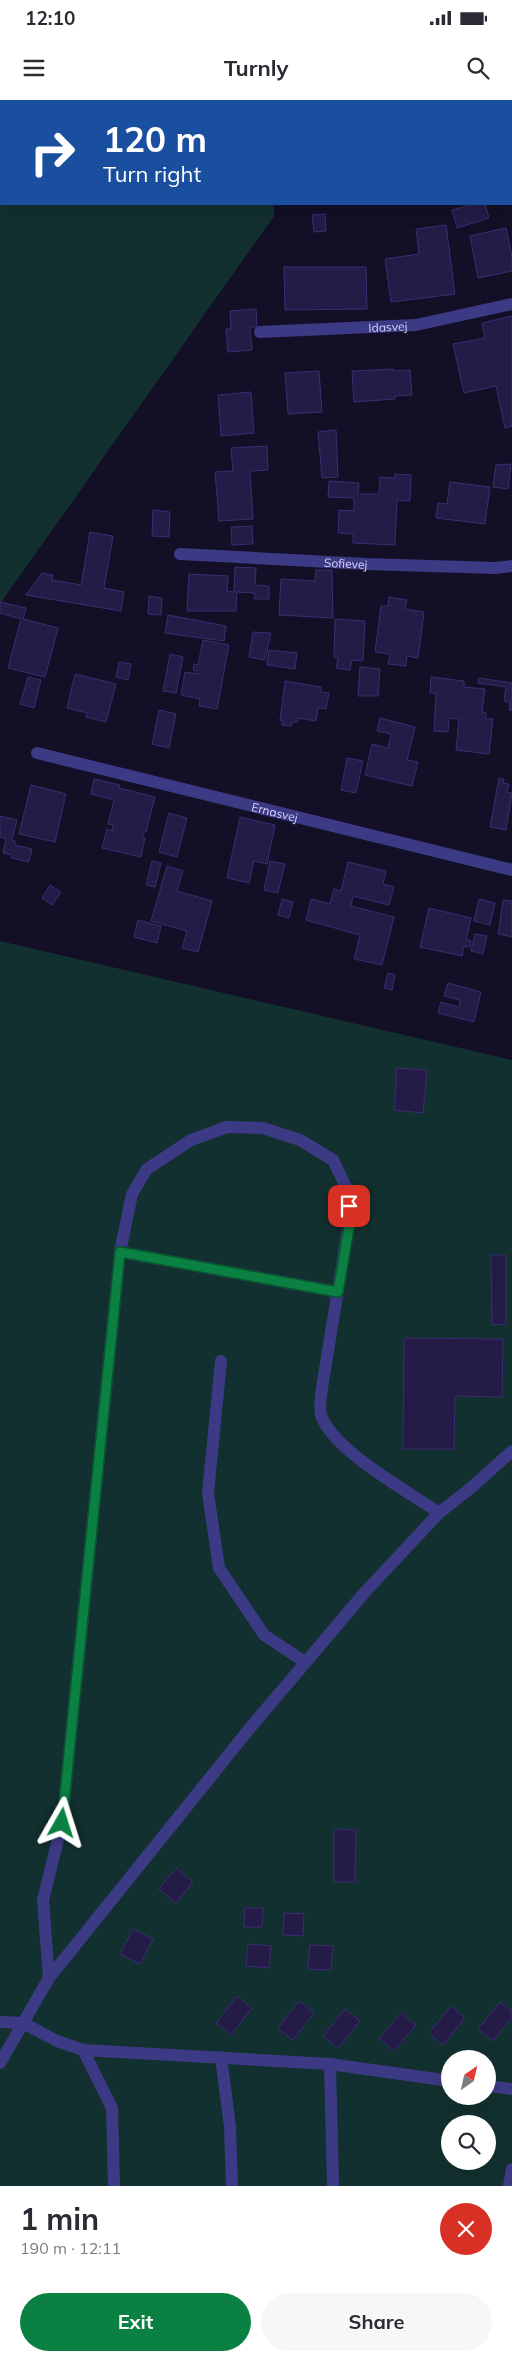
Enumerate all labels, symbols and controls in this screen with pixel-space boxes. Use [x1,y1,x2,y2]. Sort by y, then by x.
text: 12:10 [25,6,75,30]
icon: menu [20,54,48,82]
text: Turnly [224,54,288,82]
icon: search [464,54,492,82]
text: 120 m [103,117,207,161]
icon: right [20,120,85,185]
text: Turn right [103,160,201,188]
street label: Idasvej [368,318,408,335]
street label: Sofievej [324,554,368,572]
street label: Ernasvej [250,799,300,825]
pin [328,1185,370,1227]
icon: arrive [335,1192,363,1220]
position arrow [35,1796,87,1848]
north arrow [441,2050,496,2105]
map controls [441,2050,496,2170]
button: search [441,2115,496,2170]
text: 1 min [20,2200,99,2238]
button: close [440,2203,492,2255]
text: 190 m · 12:11 [20,2238,121,2258]
button: Exit [20,2293,251,2351]
button: Share [261,2293,492,2351]

